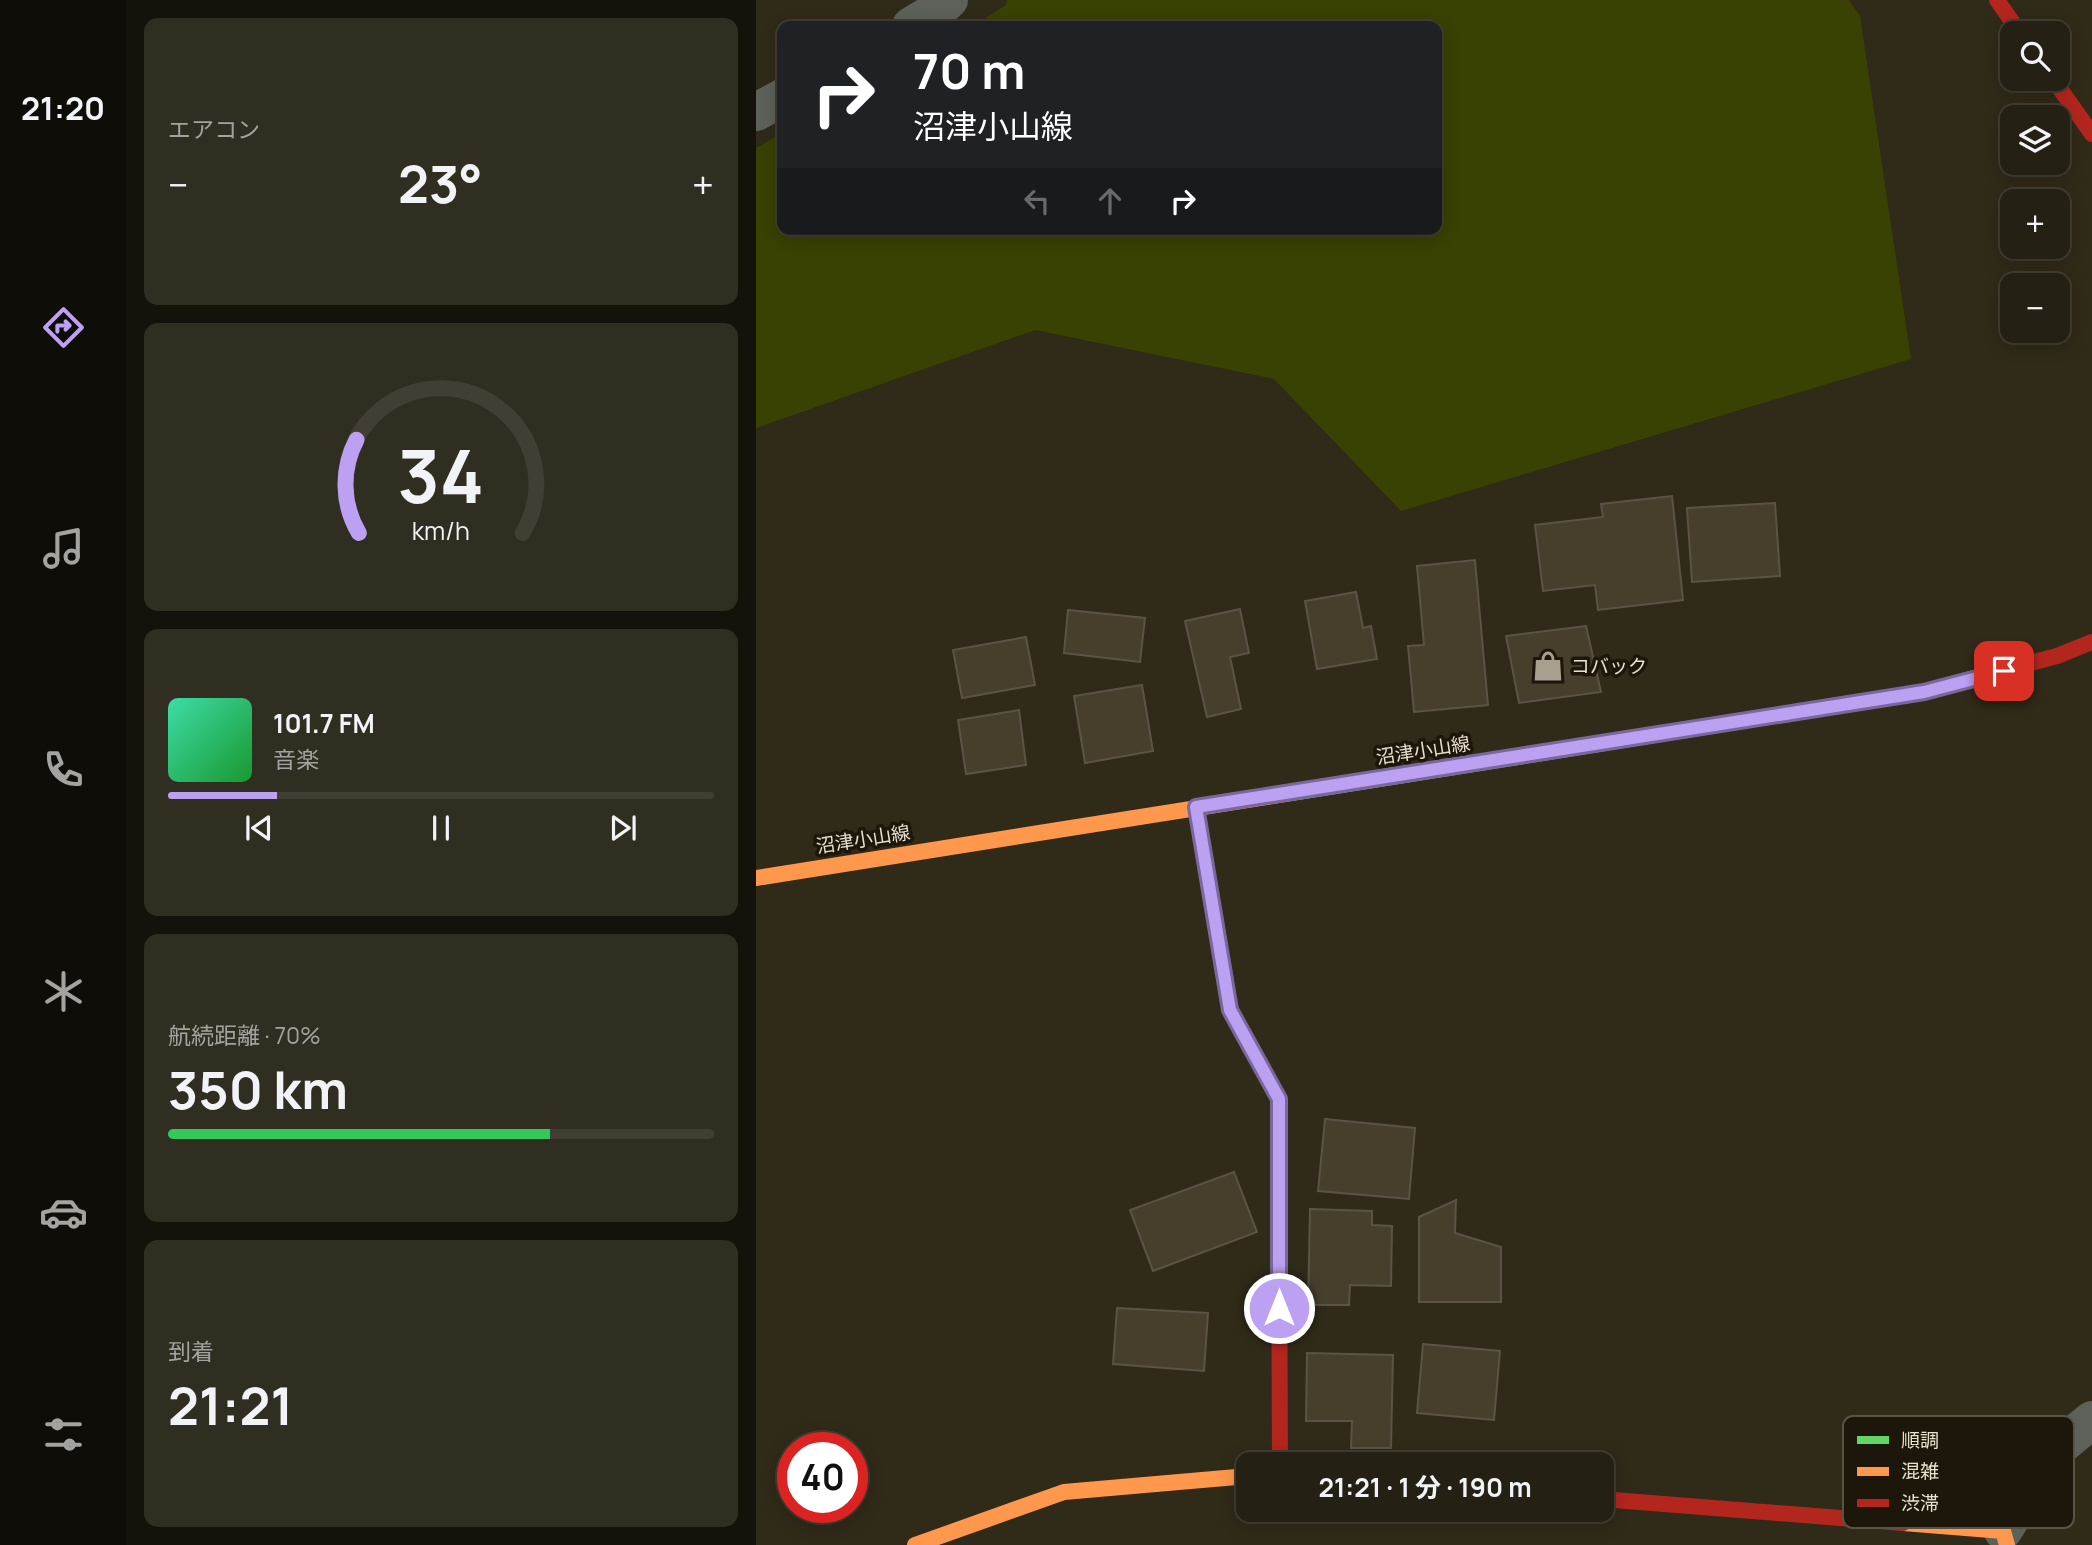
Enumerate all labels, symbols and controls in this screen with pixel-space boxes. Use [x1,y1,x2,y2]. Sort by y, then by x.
map controls [2000,21,2070,343]
button: search [2000,21,2070,91]
text: 70 m [913,37,1025,104]
icon: right [798,49,889,140]
text: 21:20 [21,86,105,130]
text: 沼津小山線 [913,104,1073,148]
button: layers [2000,105,2070,175]
text: エアコン [168,113,260,145]
text: 23° [398,148,483,219]
text: − [168,158,189,210]
text: + [692,158,714,210]
icon: left [1018,182,1056,220]
icon: ahead [1091,182,1129,220]
icon: right [1164,182,1202,220]
button: + [2000,189,2070,259]
button: − [2000,273,2070,343]
icon: directions [39,303,88,352]
text: 34 [398,426,484,526]
text: km/h [412,513,470,548]
icon: music [39,524,88,573]
pin [1974,641,2034,701]
shop icon: コバック [1531,649,1565,683]
icon: arrive [1985,652,2023,690]
place label: コバック [1571,653,1647,679]
text: 101.7 FM [273,705,375,741]
street label: 沼津小山線 [1374,730,1472,770]
text: 音楽 [273,743,319,775]
icon: phone [39,745,88,794]
icon: previous [240,809,278,847]
icon: pause [422,809,460,847]
icon: next [604,809,642,847]
street label: 沼津小山線 [814,819,912,859]
icon: climate [39,967,88,1016]
text: 航続距離 · 70% [168,1019,321,1051]
text: 350 km [168,1054,348,1125]
icon: car [39,1188,88,1237]
position arrow [1242,1271,1316,1345]
text: 到着 [168,1335,214,1367]
text: 21:21 [168,1370,293,1441]
icon: filters [39,1410,88,1459]
legend [1843,1416,2074,1528]
text: 順調 [1901,1427,1939,1453]
speed limit sign: 40 [777,1432,868,1523]
text: 混雑 [1901,1458,1939,1484]
text: 21:21 · 1 分 · 190 m [1318,1469,1532,1505]
text: 渋滞 [1901,1490,1939,1516]

